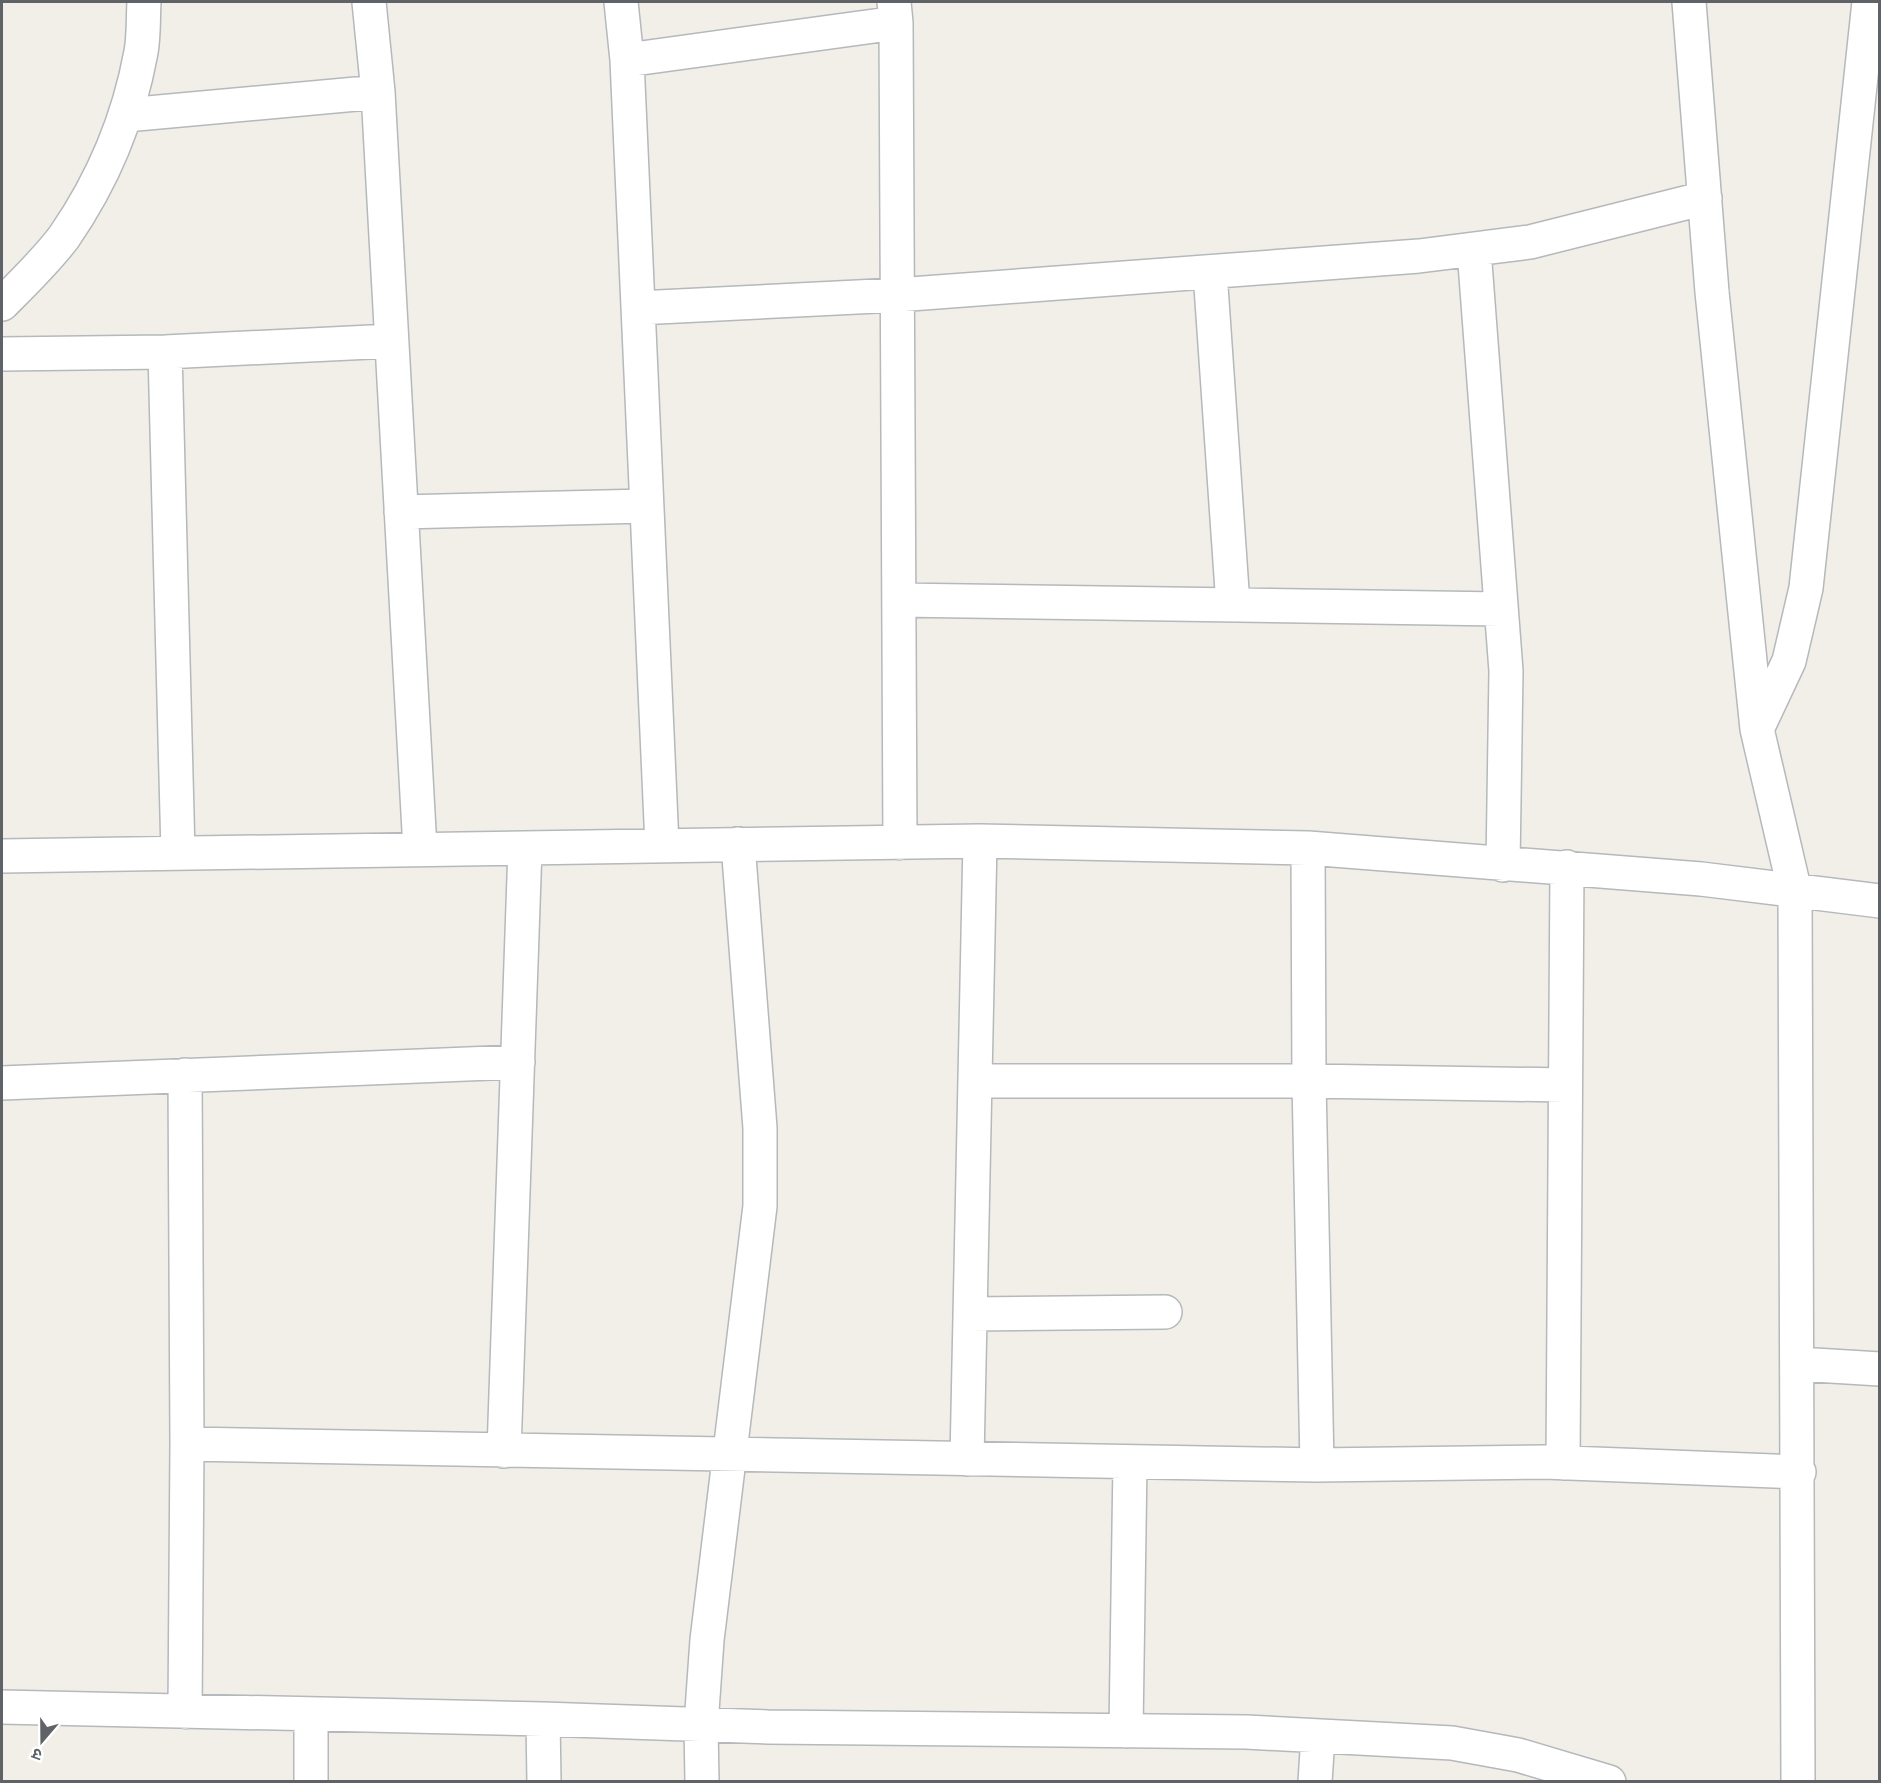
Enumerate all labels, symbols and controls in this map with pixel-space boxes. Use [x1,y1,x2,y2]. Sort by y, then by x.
north arrow [12,1711,72,1771]
text: उ [29,1744,45,1765]

